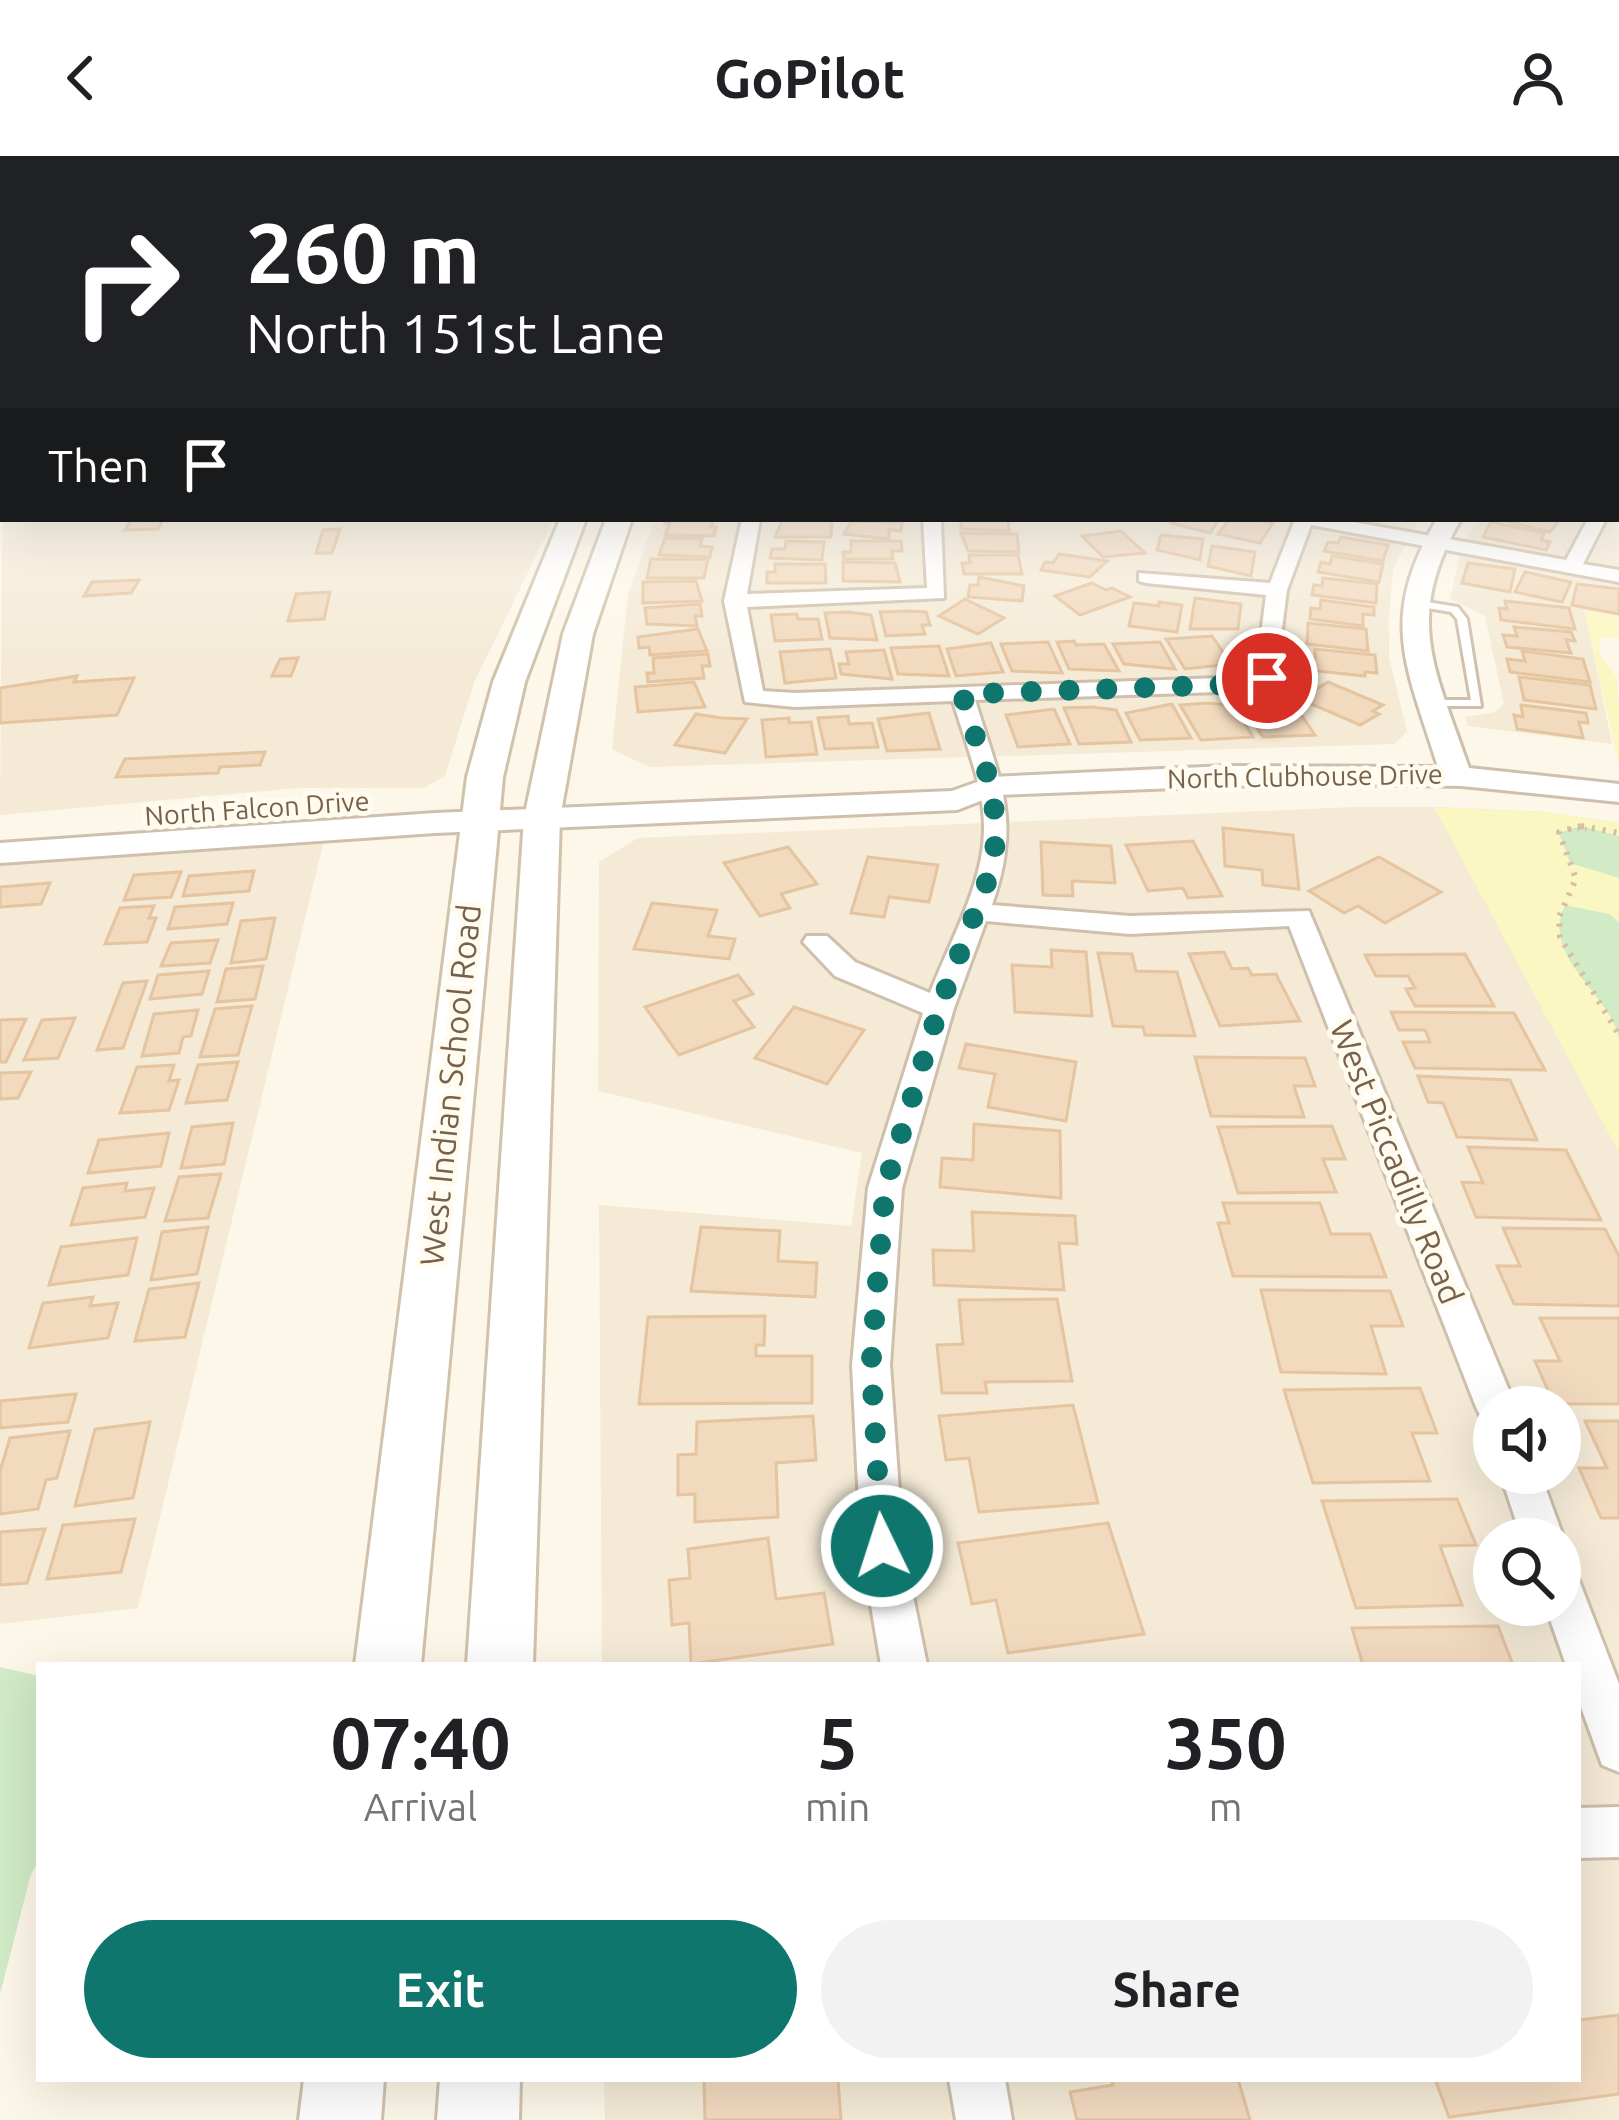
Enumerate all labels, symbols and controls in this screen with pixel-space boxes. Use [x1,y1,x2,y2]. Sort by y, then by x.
icon: back [48,45,114,111]
icon: person [1505,45,1571,111]
text: GoPilot [714,48,905,108]
icon: right [48,204,204,360]
text: 260 m [246,205,480,299]
text: North 151st Lane [246,303,665,363]
icon: arrive [173,432,239,498]
text: Then [48,440,149,491]
pin [1216,627,1318,729]
icon: arrive [1234,645,1300,711]
street label: North Clubhouse Drive [1167,759,1443,793]
street label: North Falcon Drive [143,785,370,831]
street label: West Indian School Road [412,902,487,1268]
street label: West Piccadilly Road [1324,1015,1471,1309]
map controls [1473,1386,1581,1626]
button: sound [1473,1386,1581,1494]
position arrow [819,1483,945,1609]
button: search [1473,1518,1581,1626]
text: 07:40 [330,1702,511,1783]
text: 5 [817,1702,858,1783]
text: 350 [1165,1702,1287,1783]
text: Arrival [364,1785,477,1828]
text: min [805,1785,870,1828]
text: m [1209,1785,1242,1828]
button: Exit [84,1920,797,2058]
button: Share [821,1920,1533,2058]

